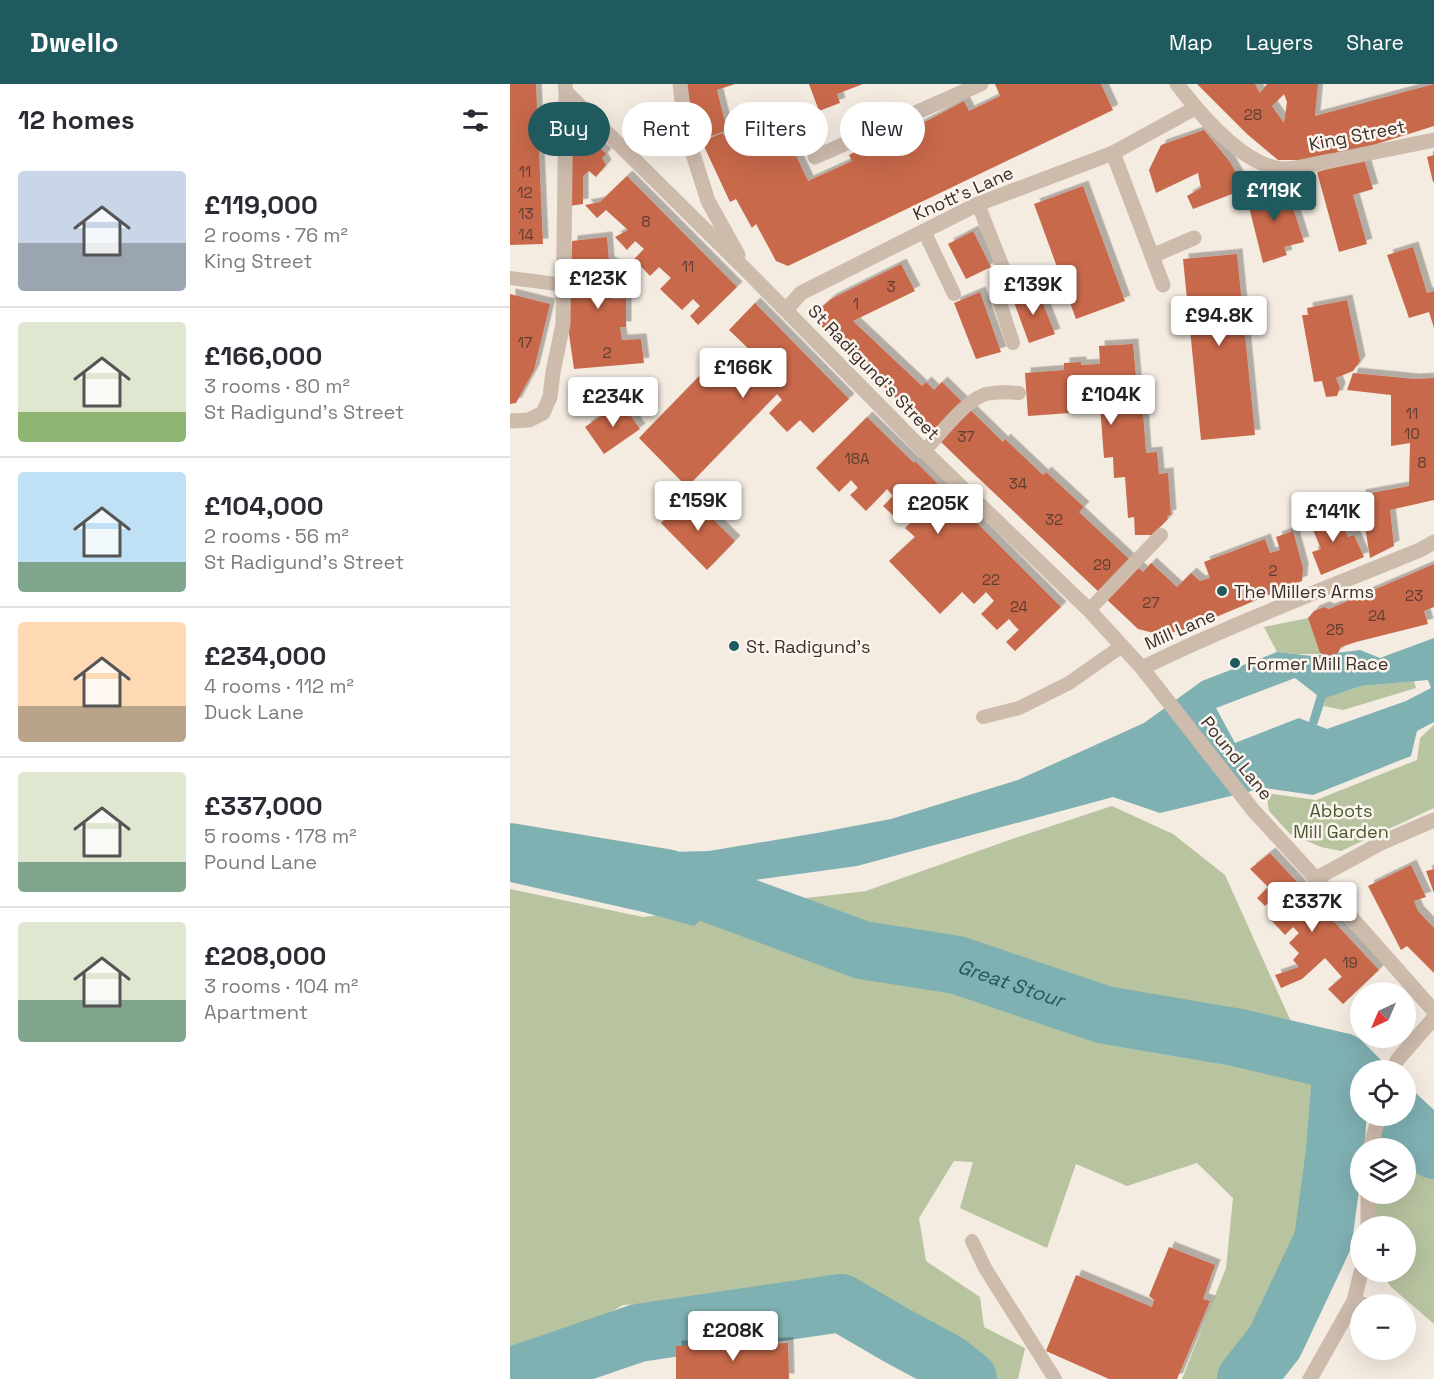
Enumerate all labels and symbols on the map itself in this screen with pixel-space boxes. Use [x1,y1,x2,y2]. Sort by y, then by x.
house number: 28 [1244,105,1262,124]
street label: King Street [1307,114,1407,156]
street label: Knott's Lane [909,161,1017,225]
house number: 11 [519,162,531,181]
pin: £119K [1232,171,1316,222]
house number: 12 [517,183,533,202]
house number: 13 [518,204,534,223]
house number: 8 [641,212,651,231]
house number: 14 [518,225,534,244]
house number: 11 [682,257,694,276]
pin: £123K [556,259,640,310]
pin: £139K [991,265,1075,316]
house number: 3 [886,277,896,296]
house number: 1 [853,294,859,313]
pin: £94.8K [1170,296,1268,347]
street label: St Radigund's Street [803,299,945,445]
house number: 17 [518,333,532,352]
house number: 2 [602,343,612,362]
pin: £166K [701,348,785,399]
pin: £104K [1069,375,1153,426]
pin: £234K [571,377,655,428]
house number: 11 [1406,404,1418,423]
house number: 10 [1404,424,1420,443]
house number: 37 [957,427,975,446]
house number: 18A [844,449,870,468]
house number: 8 [1417,453,1427,472]
house number: 34 [1009,474,1027,493]
pin: £159K [656,481,740,532]
pin: £205K [896,484,980,535]
pin: £141K [1291,492,1375,543]
house number: 32 [1045,510,1063,529]
house number: 29 [1093,555,1111,574]
house number: 2 [1268,561,1278,580]
house number: 22 [982,570,1000,589]
place label: The Millers Arms [1234,580,1374,603]
marker: The Millers Arms [1215,584,1229,598]
house number: 23 [1405,586,1423,605]
house number: 27 [1142,593,1160,612]
house number: 24 [1010,597,1028,616]
street label: Mill Lane [1141,603,1219,655]
house number: 24 [1368,606,1386,625]
house number: 25 [1326,620,1344,639]
place label: St. Radigund's [746,635,871,658]
marker: St. Radigund's [727,639,741,653]
place label: Former Mill Race [1247,652,1388,675]
marker: Former Mill Race [1228,656,1242,670]
street label: Pound Lane [1196,711,1278,805]
park label: Abbots Mill Garden [1293,799,1389,843]
pin: £337K [1270,882,1354,933]
water label: Great Stour [954,953,1070,1014]
house number: 19 [1342,953,1358,972]
north arrow [1350,982,1416,1048]
pin: £208K [691,1311,775,1362]

